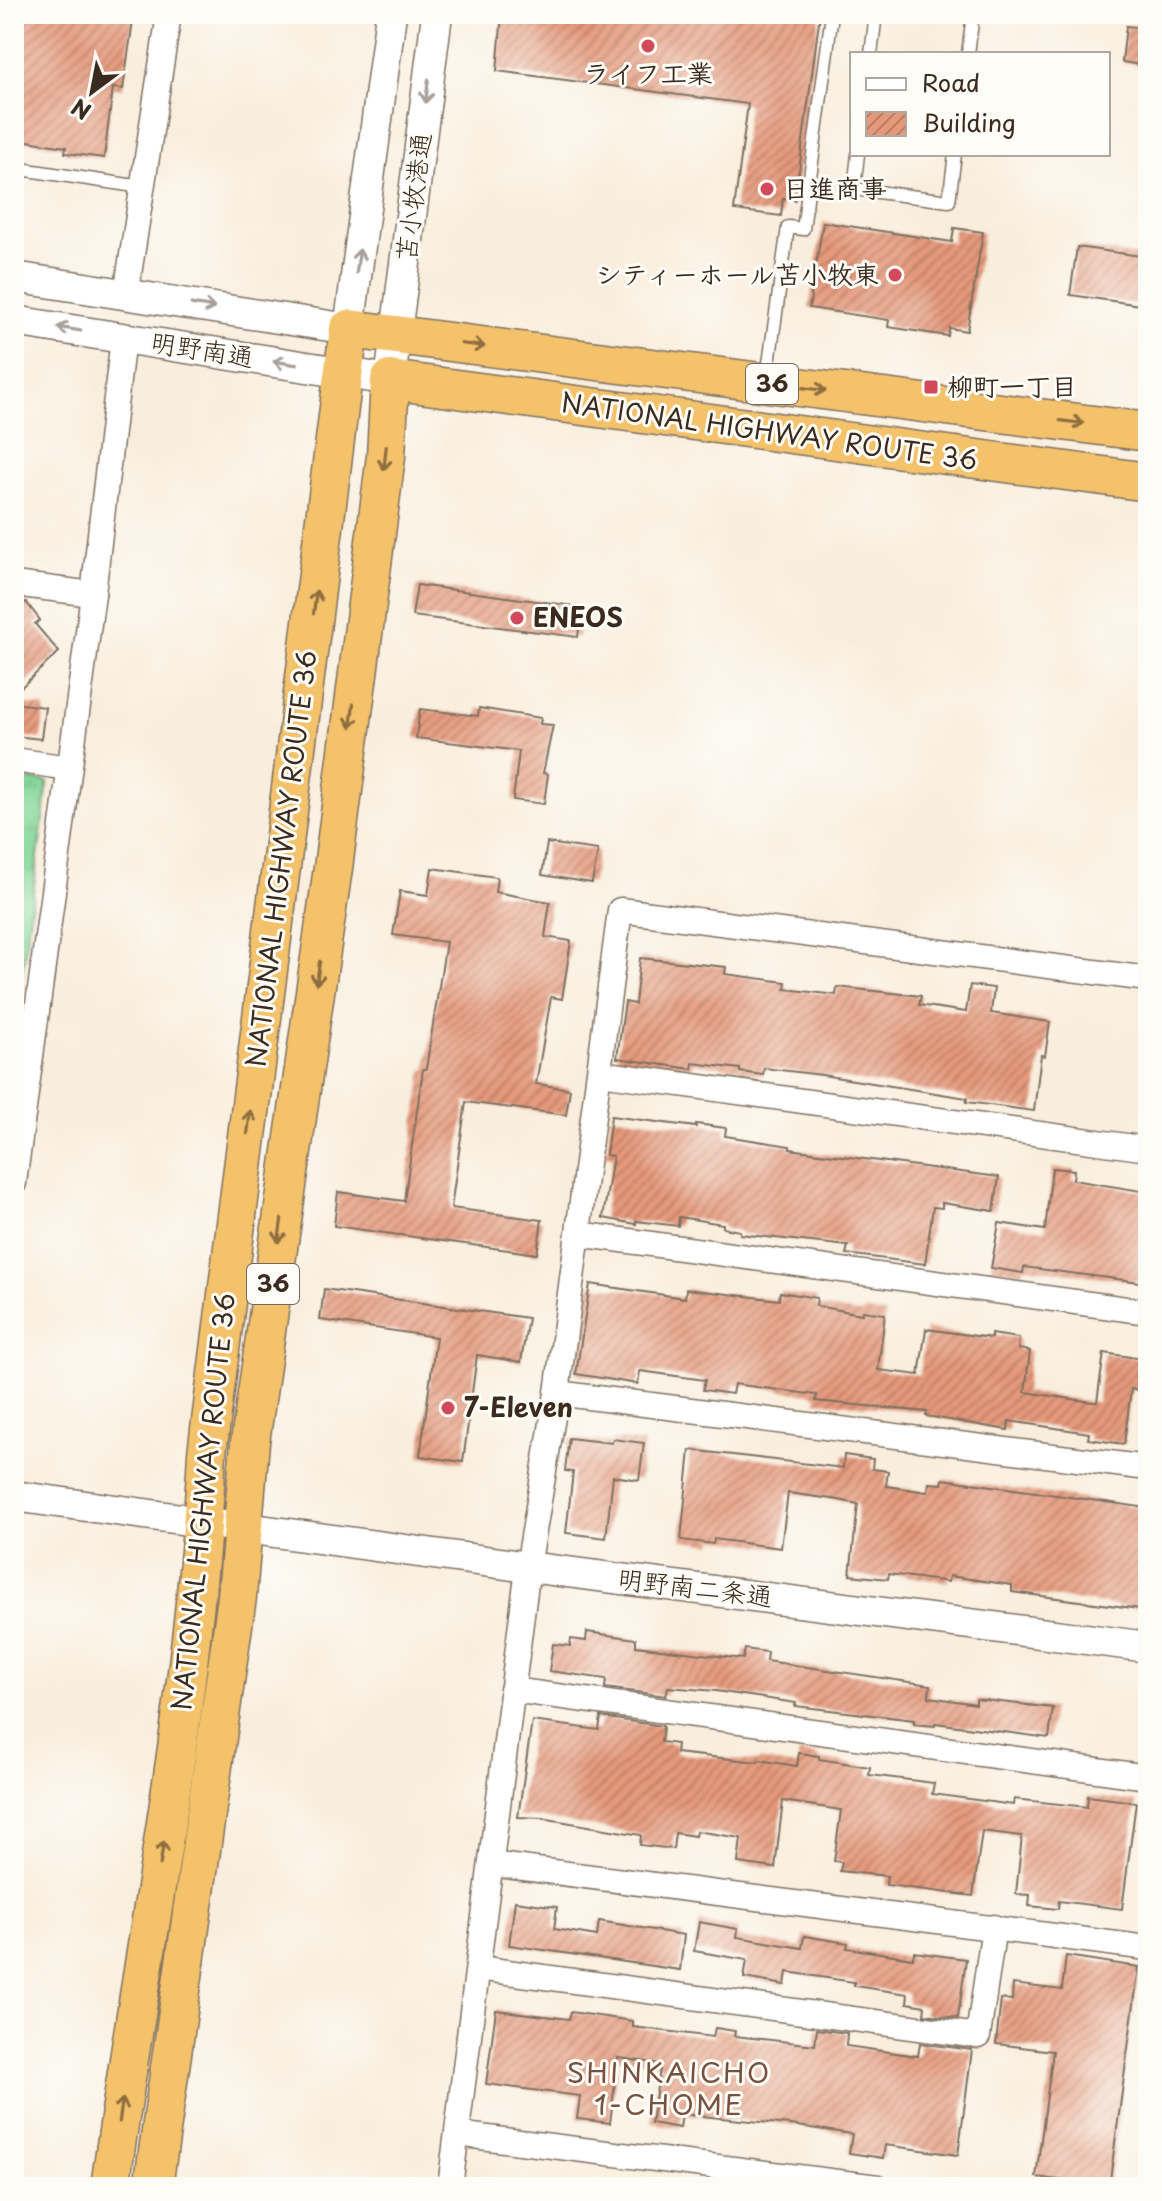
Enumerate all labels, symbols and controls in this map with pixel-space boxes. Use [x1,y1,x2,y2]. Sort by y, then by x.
marker: ライフ工業 [639,37,657,55]
north arrow [52,52,132,132]
legend [850,52,1110,156]
place label: ライフ工業 [583,53,713,92]
text: Road [922,64,980,100]
one-way arrow [419,78,434,103]
text: N [64,92,97,129]
text: Building [922,104,1016,140]
street label: 苫小牧港通 [385,130,440,264]
place label: 日進商事 [783,168,887,207]
marker: 日進商事 [758,180,776,198]
one-way arrow [351,249,366,274]
place label: シティーホール苫小牧東 [596,254,879,293]
marker: シティーホール苫小牧東 [886,266,904,284]
one-way arrow [189,299,215,314]
one-way arrow [57,321,82,336]
street label: 明野南通 [148,321,257,376]
one-way arrow [460,338,485,353]
one-way arrow [273,355,298,370]
road number: 36 [746,364,798,404]
place label: 柳町一丁目 [947,366,1077,405]
marker: 柳町一丁目 [922,378,940,396]
street label: NATIONAL HIGHWAY ROUTE 36 [558,382,980,479]
one-way arrow [801,382,826,397]
one-way arrow [1059,415,1084,430]
one-way arrow [377,444,392,471]
one-way arrow [308,589,323,615]
place label: ENEOS [533,597,623,636]
marker: ENEOS [508,609,526,627]
street label: NATIONAL HIGHWAY ROUTE 36 [236,648,325,1070]
one-way arrow [345,702,360,729]
one-way arrow [310,960,325,986]
one-way arrow [241,1110,256,1136]
one-way arrow [272,1218,287,1243]
road number: 36 [247,1264,299,1304]
street label: NATIONAL HIGHWAY ROUTE 36 [161,1291,244,1713]
place label: 7-Eleven [464,1387,573,1426]
marker: 7-Eleven [439,1399,457,1417]
street label: 明野南二条通 [615,1558,775,1615]
one-way arrow [155,1841,170,1866]
district label: SHINKAICHO 1-CHOME [567,2050,771,2125]
one-way arrow [113,2097,128,2124]

